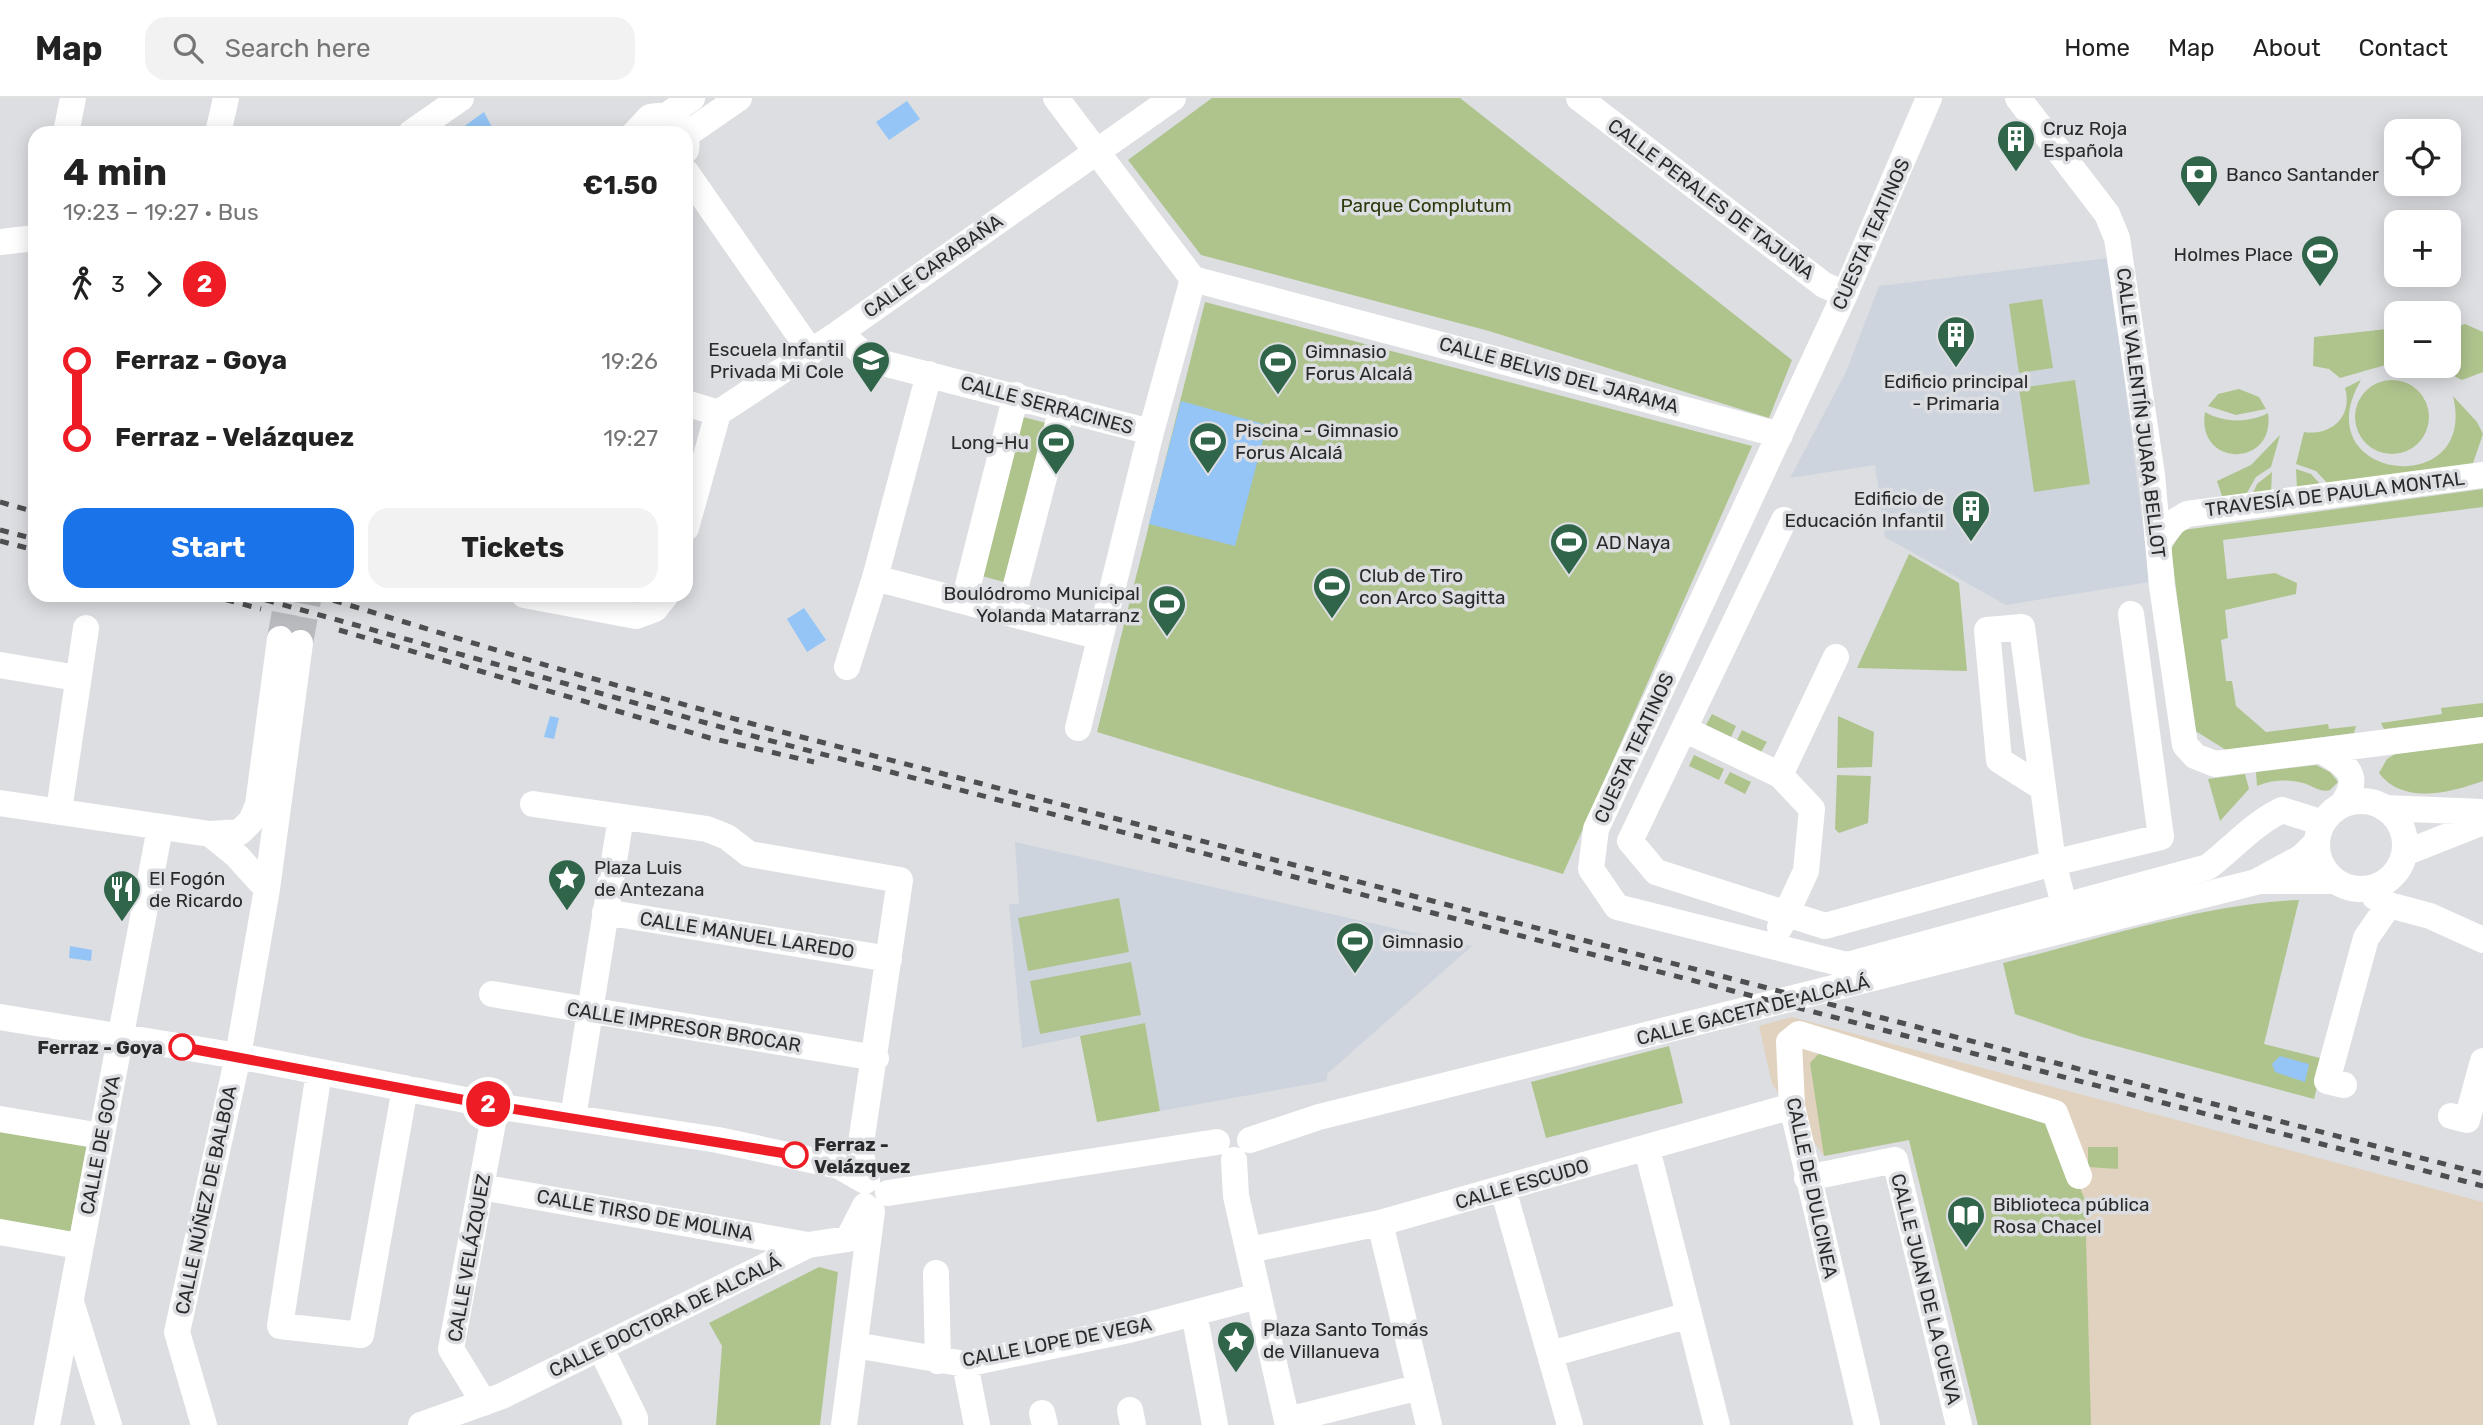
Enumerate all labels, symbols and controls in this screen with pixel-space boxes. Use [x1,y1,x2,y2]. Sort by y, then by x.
search box [145,17,635,80]
text: Map [35,29,103,68]
icon: search [169,29,207,67]
text: Search here [225,33,370,64]
text: Home [2064,34,2130,62]
text: Map [2168,34,2215,62]
text: About [2253,34,2321,62]
text: Contact [2359,34,2448,62]
street label: CALLE PERALES DE TAJUÑA [1603,114,1819,284]
place label: Cruz Roja Española [2043,117,2127,162]
building icon: Cruz Roja Española [1995,118,2037,173]
map controls [2384,119,2461,378]
button: locate [2384,119,2461,196]
text: 4 min [63,149,167,195]
bank icon: Banco Santander [2178,153,2220,208]
street label: CUESTA TEATINOS [1827,155,1915,313]
place label: Banco Santander [2226,163,2380,186]
text: €1.50 [583,170,658,201]
park label: Parque Complutum [1340,194,1512,217]
text: 19:23 – 19:27 · Bus [63,198,259,226]
street label: CALLE CARABAÑA [859,209,1007,323]
button: + [2384,210,2461,287]
sports icon: Holmes Place [2299,233,2341,288]
place label: Holmes Place [2174,243,2293,266]
icon: walk [63,265,101,303]
icon: forward [135,265,173,303]
street label: CALLE VALENTÍN JUARA BELLOT [2112,267,2170,559]
text: 3 [111,270,125,298]
text: 2 [197,270,212,298]
button: − [2384,301,2461,378]
building icon: Edificio principal - Primaria [1935,314,1977,369]
street label: CALLE BELVIS DEL JARAMA [1437,332,1682,418]
place label: Escuela Infantil Privada Mi Cole [708,338,844,383]
school or university icon: Escuela Infantil Privada Mi Cole [850,339,892,394]
place label: Gimnasio Forus Alcalá [1305,340,1413,385]
sports icon: Gimnasio Forus Alcalá [1257,341,1299,396]
text: Ferraz - Goya [115,345,287,376]
text: 19:26 [601,347,658,375]
place label: Edificio principal - Primaria [1884,370,2028,415]
street label: CALLE SERRACINES [958,371,1136,439]
place label: Piscina - Gimnasio Forus Alcalá [1235,419,1399,464]
sports icon: Piscina - Gimnasio Forus Alcalá [1187,420,1229,475]
sports icon: Long-Hu [1035,421,1077,476]
text: Ferraz - Velázquez [115,422,354,453]
text: 19:27 [603,424,658,452]
place label: Long-Hu [951,431,1029,454]
street label: TRAVESÍA DE PAULA MONTAL [2204,467,2466,521]
place label: Edificio de Educación Infantil [1784,487,1944,532]
building icon: Edificio de Educación Infantil [1950,488,1992,543]
button: Start [63,508,354,588]
button: Tickets [368,508,658,588]
sports icon: AD Naya [1548,521,1590,576]
place label: AD Naya [1596,531,1671,554]
place label: Club de Tiro con Arco Sagitta [1359,564,1505,609]
sports icon: Club de Tiro con Arco Sagitta [1311,565,1353,620]
place label: Boulódromo Municipal Yolanda Matarranz [944,582,1140,627]
sports icon: Boulódromo Municipal Yolanda Matarranz [1146,583,1188,638]
street label: CUESTA TEATINOS [1589,669,1679,827]
place label: Plaza Luis de Antezana [594,856,704,901]
place icon: Plaza Luis de Antezana [546,857,588,912]
place label: El Fogón de Ricardo [149,867,243,912]
restaurant icon: El Fogón de Ricardo [101,868,143,923]
street label: CALLE MANUEL LAREDO [638,907,856,963]
sports icon: Gimnasio [1334,920,1376,975]
place label: Gimnasio [1382,930,1464,953]
street label: CALLE GACETA DE ALCALÁ [1634,970,1872,1050]
street label: CALLE IMPRESOR BROCAR [565,997,803,1057]
marker: Ferraz - Goya [169,1034,195,1060]
place label: Ferraz - Goya [37,1036,163,1059]
street label: CALLE DE GOYA [75,1073,125,1216]
line badge: 2 [465,1081,511,1127]
street label: CALLE NÚÑEZ DE BALBOA [170,1083,242,1317]
text: 2 [480,1090,496,1118]
street label: CALLE DE DULCINEA [1782,1095,1842,1281]
place label: Ferraz - Velázquez [814,1133,910,1178]
marker: Ferraz - Velázquez [782,1142,808,1168]
street label: CALLE ESCUDO [1452,1154,1592,1214]
street label: CALLE JUAN DE LA CUEVA [1886,1171,1966,1407]
street label: CALLE VELÁZQUEZ [443,1172,495,1344]
street label: CALLE TIRSO DE MOLINA [535,1185,755,1245]
place label: Biblioteca pública Rosa Chacel [1993,1193,2150,1238]
library icon: Biblioteca pública Rosa Chacel [1945,1194,1987,1249]
street label: CALLE DOCTORA DE ALCALÁ [545,1250,785,1382]
street label: CALLE LOPE DE VEGA [960,1312,1154,1372]
place label: Plaza Santo Tomás de Villanueva [1263,1318,1428,1363]
place icon: Plaza Santo Tomás de Villanueva [1215,1319,1257,1374]

